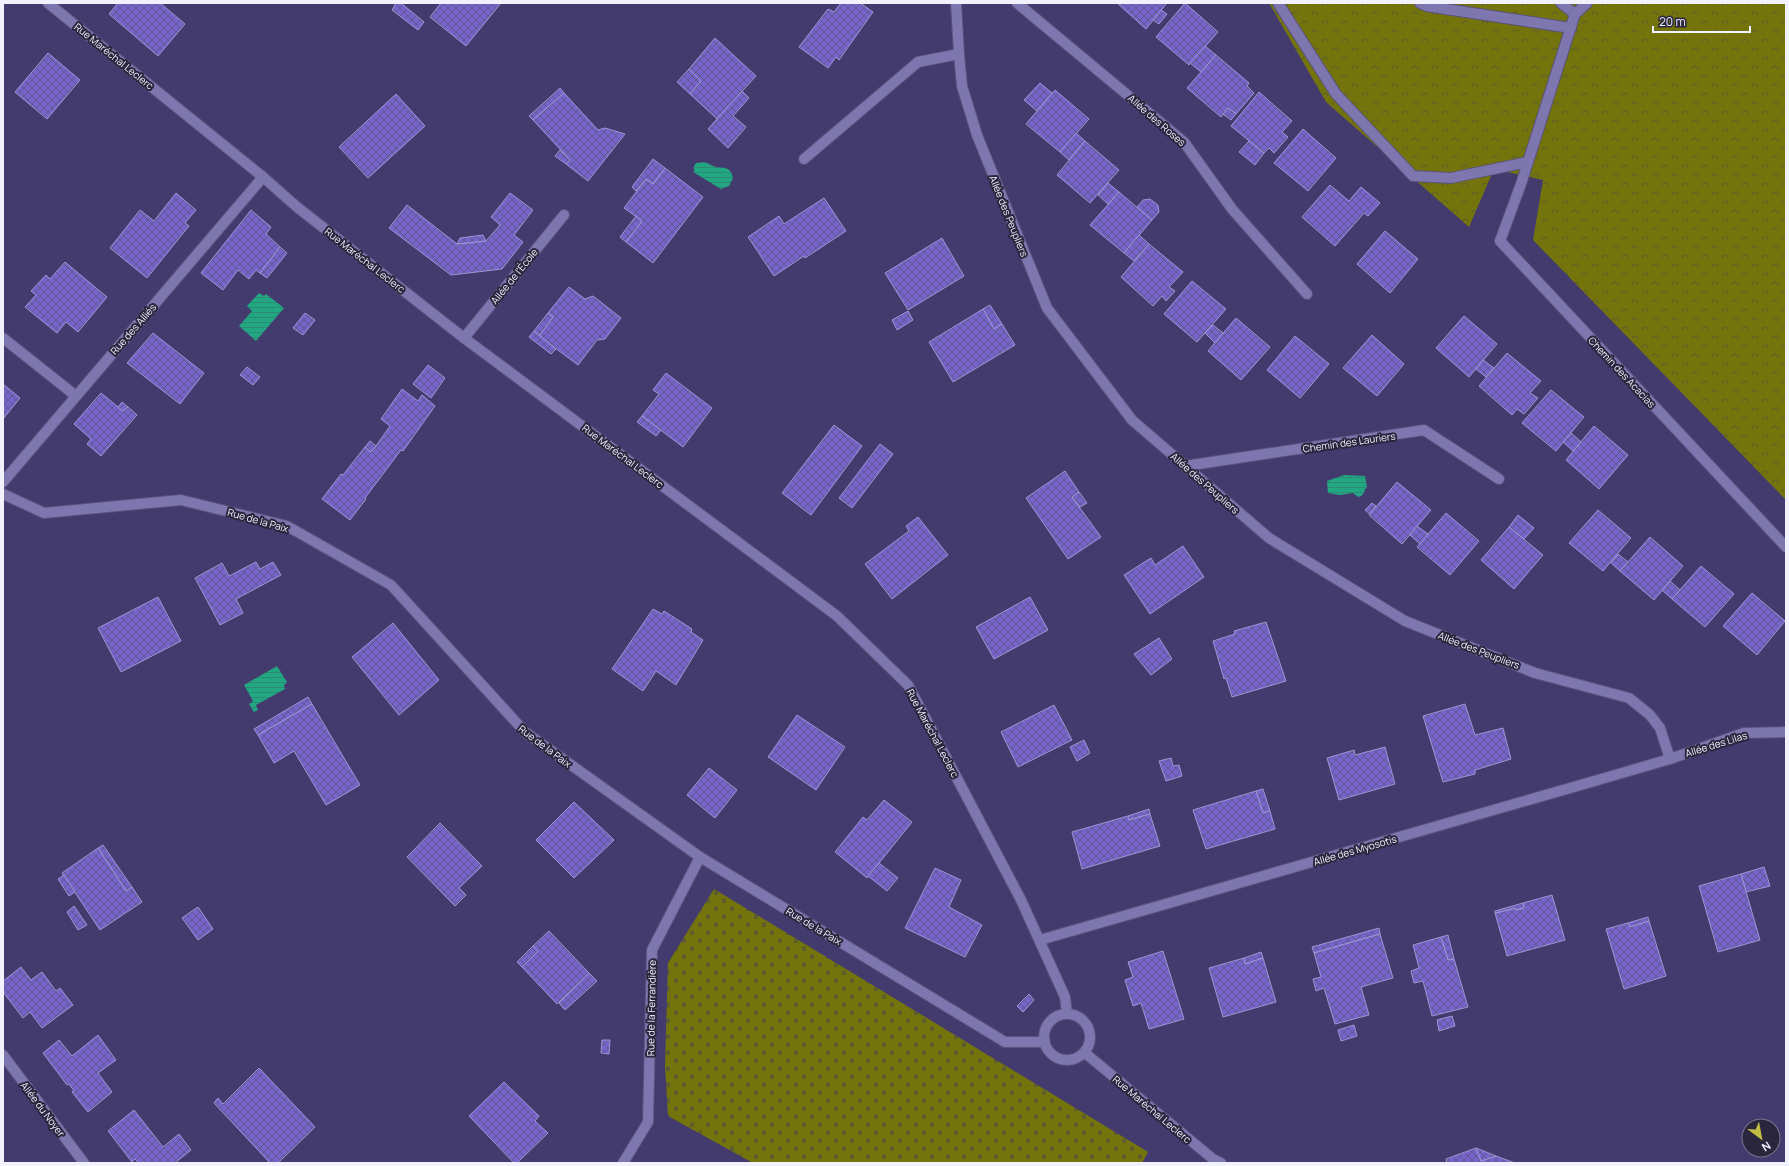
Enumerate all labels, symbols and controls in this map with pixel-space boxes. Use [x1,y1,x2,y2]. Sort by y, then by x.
scale bar [1653,8,1750,34]
text: 20 m [1659,13,1686,30]
street label: Rue Maréchal Leclerc [71,20,157,93]
street label: Allée des Roses [1125,91,1189,149]
street label: Allée des Peupliers [986,173,1032,259]
street label: Rue Maréchal Leclerc [322,224,408,296]
street label: Allée de l’École [487,245,541,307]
street label: Rue des Alliés [107,300,159,358]
street label: Chemin des Acacias [1585,333,1659,411]
street label: Rue Maréchal Leclerc [579,421,667,491]
street label: Chemin des Lauriers [1302,429,1396,455]
street label: Allée des Peupliers [1168,449,1242,517]
street label: Rue de la Paix [226,505,291,536]
street label: Allée des Peupliers [1436,628,1522,672]
street label: Rue Maréchal Leclerc [904,686,962,780]
street label: Rue de la Paix [516,722,575,771]
street label: Allée des Lilas [1683,728,1749,760]
street label: Allée des Myosotis [1312,831,1398,869]
street label: Rue de la Paix [784,904,845,949]
street label: Rue de la Ferrandière [643,960,659,1056]
street label: Rue Maréchal Leclerc [1110,1072,1195,1146]
street label: Allée du Noyer [18,1079,69,1140]
north arrow [1741,1118,1781,1158]
text: N [1759,1138,1774,1155]

